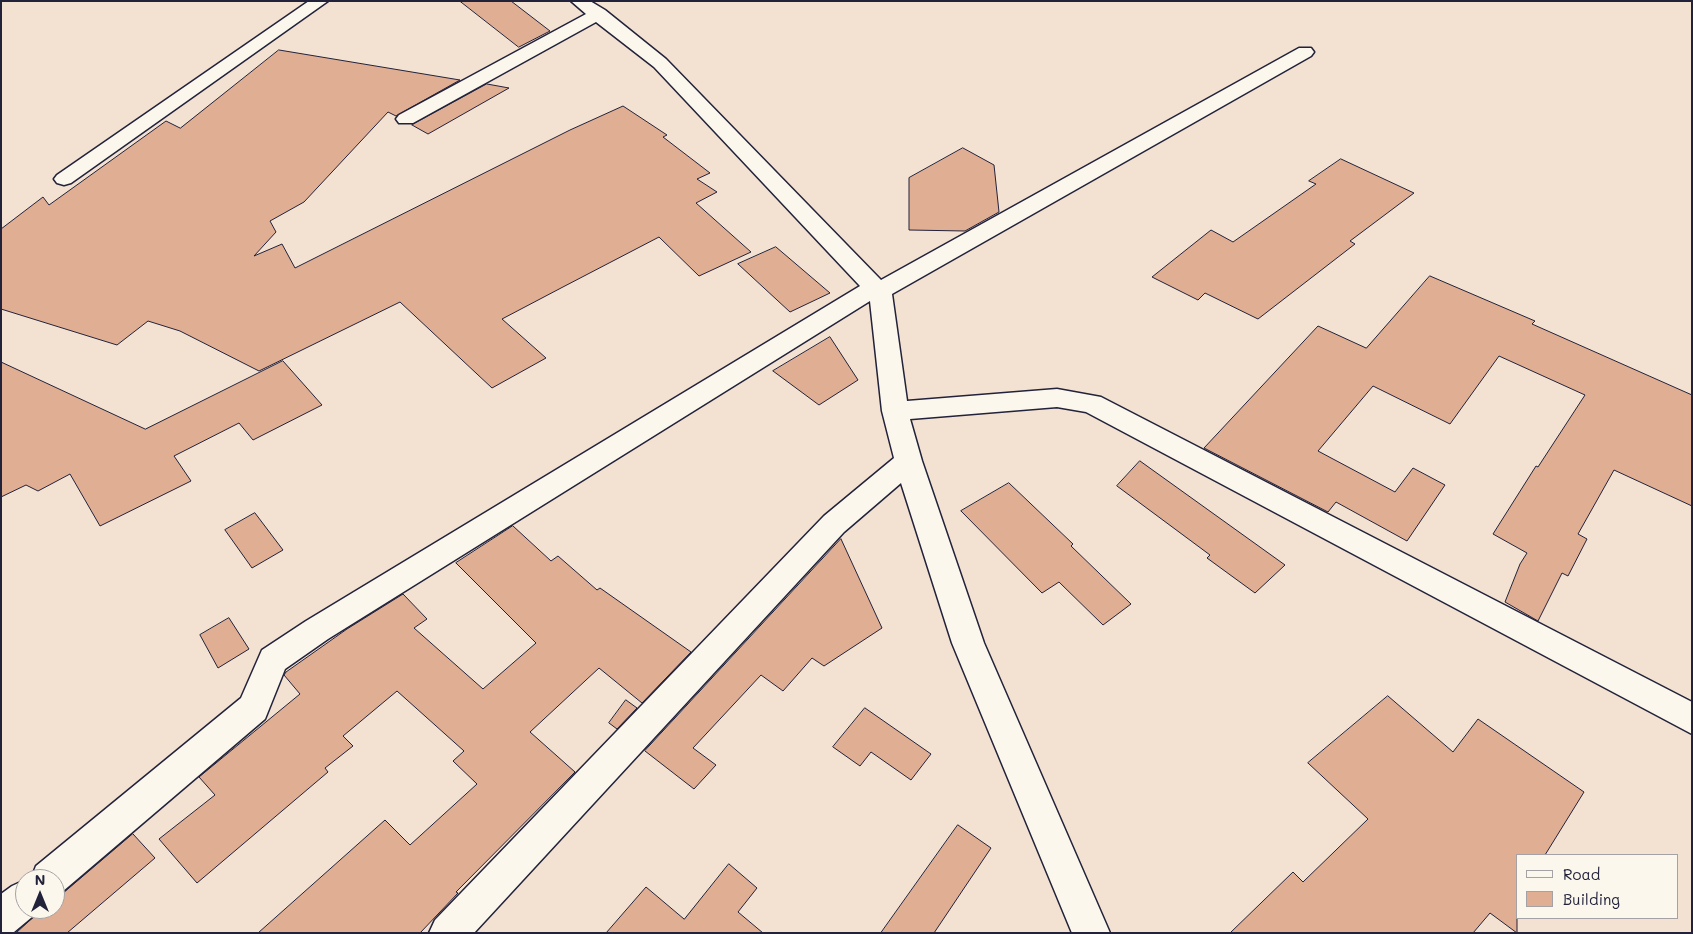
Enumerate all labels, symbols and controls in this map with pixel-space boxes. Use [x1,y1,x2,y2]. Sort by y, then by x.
legend [1516,854,1678,919]
text: Road [1563,864,1600,884]
north arrow [15,869,65,919]
text: N [35,870,45,889]
text: Building [1563,889,1620,909]

